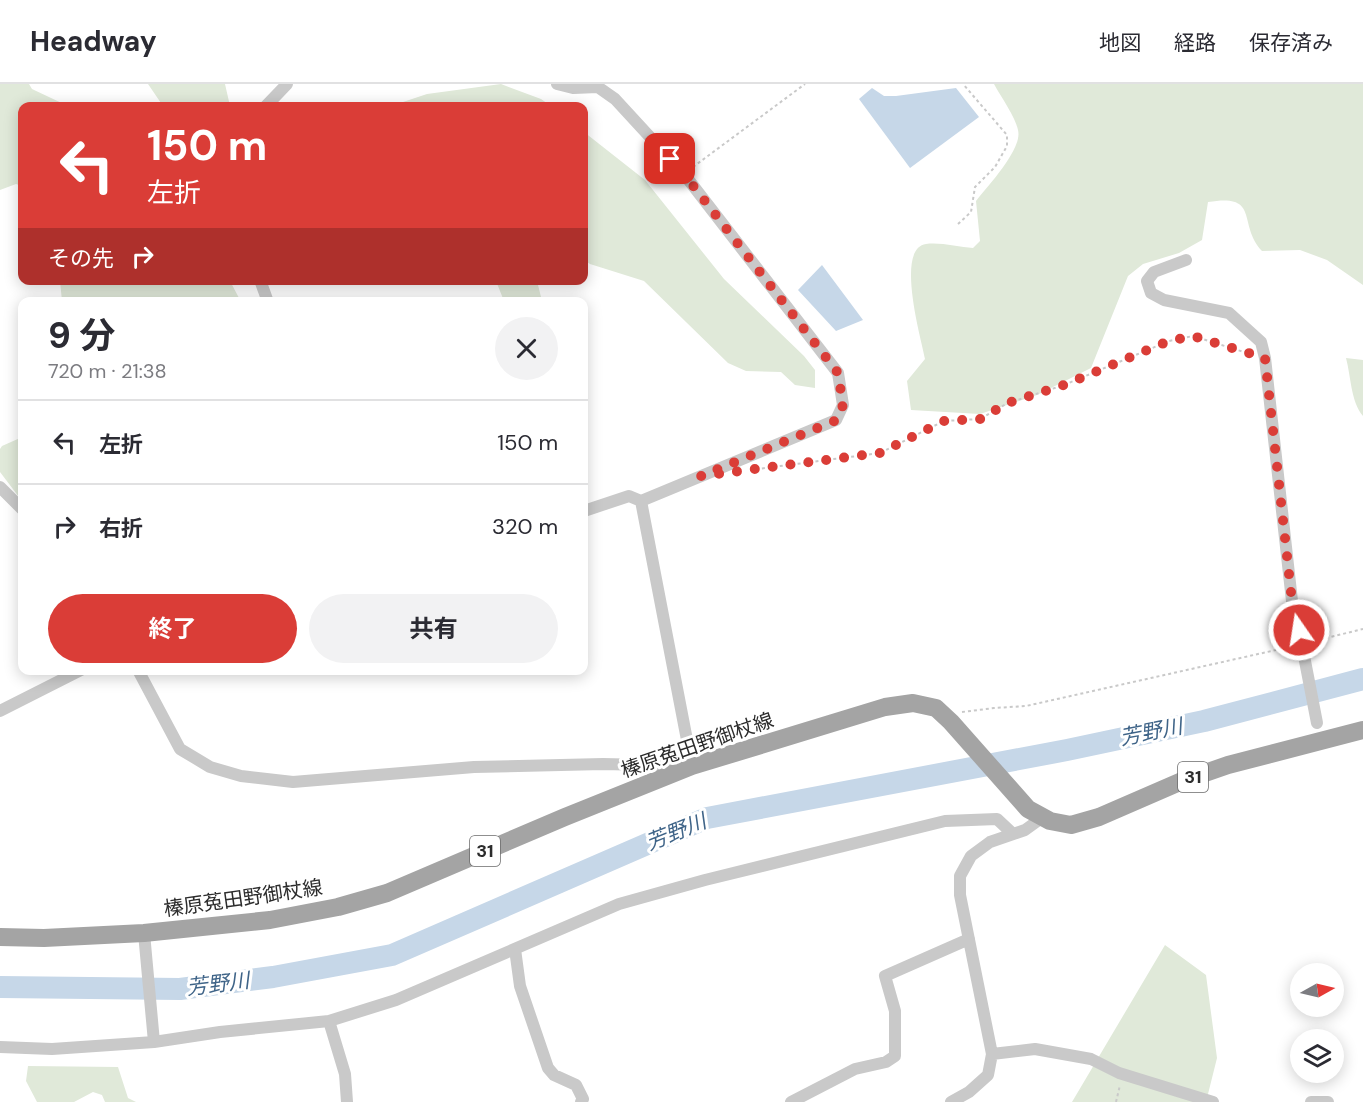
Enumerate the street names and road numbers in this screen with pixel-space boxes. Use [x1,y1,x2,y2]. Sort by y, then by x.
street label: 榛原菟田野御杖線 [617,707,777,783]
road number: 31 [1178,762,1208,792]
road number: 31 [470,836,500,866]
street label: 榛原菟田野御杖線 [162,874,324,922]

